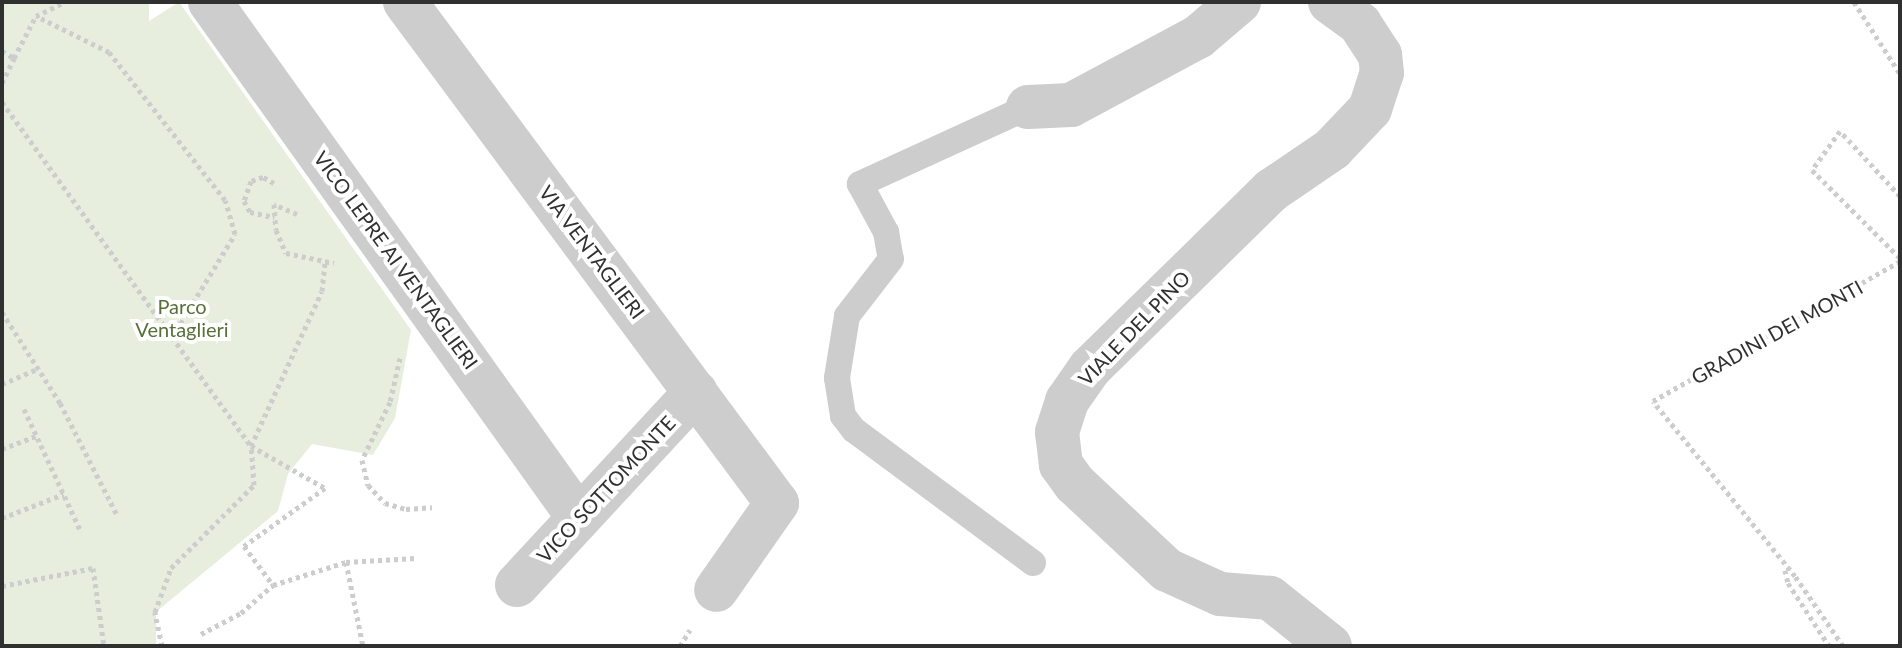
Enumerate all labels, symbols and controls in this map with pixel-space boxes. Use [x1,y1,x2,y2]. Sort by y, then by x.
street label: VICO LEPRE AI VENTAGLIERI [308,146,484,374]
street label: VIA VENTAGLIERI [534,180,650,324]
street label: VIALE DEL PINO [1073,265,1195,391]
street label: GRADINI DEI MONTI [1687,275,1867,389]
park label: Parco Ventaglieri [135,294,229,341]
street label: VICO SOTTOMONTE [532,411,680,567]

